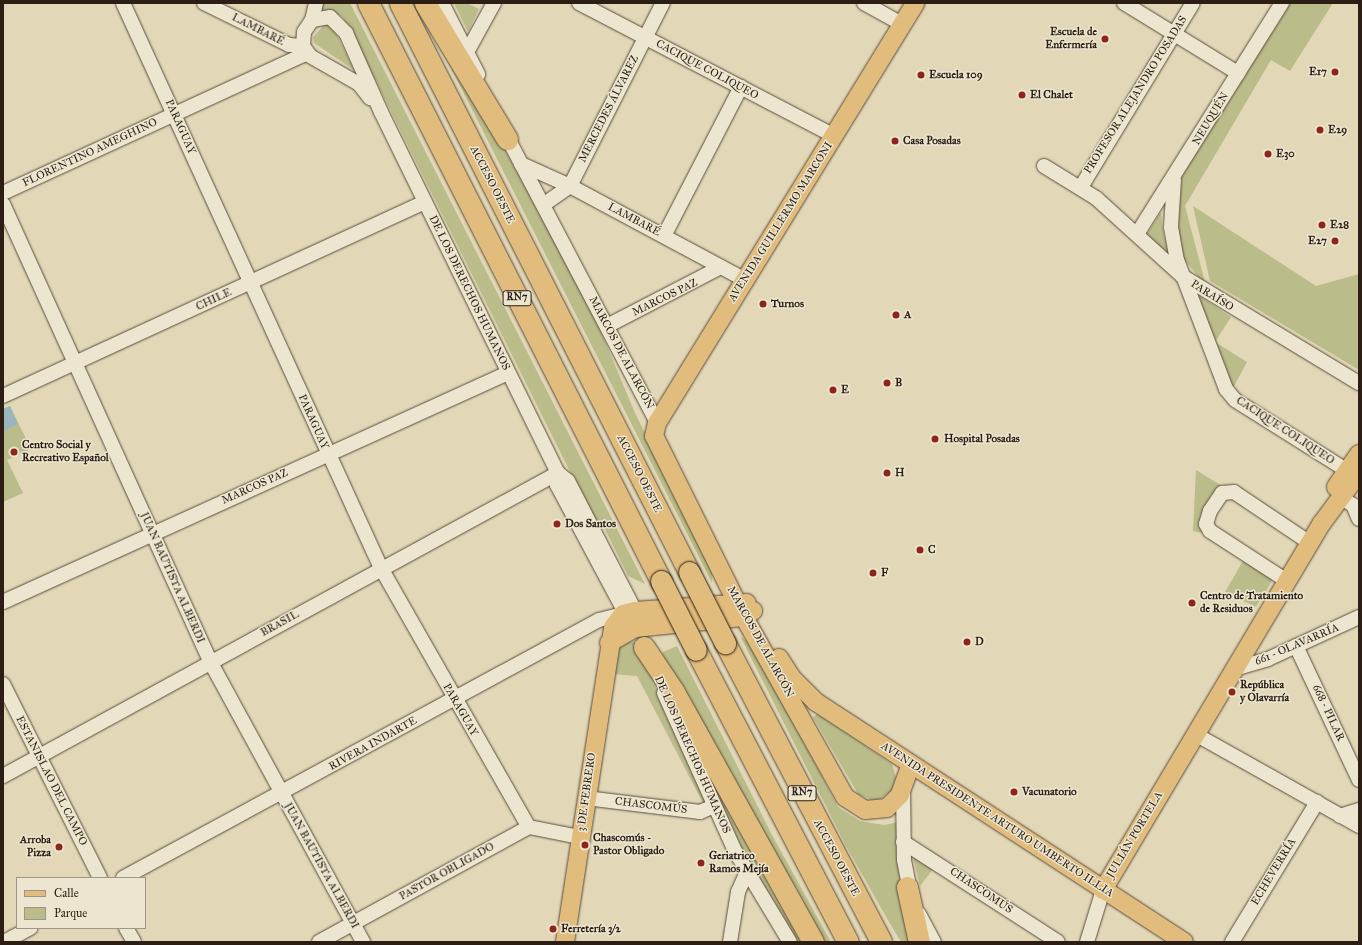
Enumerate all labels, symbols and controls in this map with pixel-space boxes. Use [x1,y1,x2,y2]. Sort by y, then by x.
street label: LAMBARÉ [229,11,287,49]
street label: PROFESOR ALEJANDRO POSADAS [1082,14,1190,176]
place label: Escuela de Enfermería [1045,26,1097,52]
marker: Escuela de Enfermería [1100,34,1110,44]
street label: CACIQUE COLIQUEO [653,37,761,103]
street label: MERCEDES ÁLVAREZ [576,53,642,165]
place label: E17 [1309,65,1327,79]
marker: E17 [1330,67,1340,77]
place label: Escuela 109 [929,68,983,82]
marker: Escuela 109 [916,70,926,80]
place label: El Chalet [1030,88,1073,102]
marker: El Chalet [1017,90,1027,100]
street label: NEUQUÉN [1190,90,1232,148]
street label: PARAGUAY [162,97,198,157]
street label: FLORENTINO AMEGHINO [20,116,160,190]
place label: E29 [1328,123,1347,137]
marker: E29 [1315,125,1325,135]
place label: Casa Posadas [903,134,961,148]
marker: Casa Posadas [890,136,900,146]
street label: AVENIDA GUILLERMO MARCONI [726,140,836,304]
street label: ACCESO OESTE [467,144,517,226]
place label: E30 [1276,147,1295,161]
marker: E30 [1263,149,1273,159]
street label: LAMBARÉ [606,201,662,239]
street label: DE LOS DERECHOS HUMANOS [426,213,512,373]
place label: E28 [1330,218,1349,232]
marker: E28 [1317,220,1327,230]
place label: E27 [1308,234,1327,248]
marker: E27 [1330,236,1340,246]
street label: MARCOS PAZ [630,276,700,320]
street label: PARAÍSO [1188,278,1236,314]
street label: CHILE [194,286,234,314]
road number: RN7 [502,290,532,306]
street label: MARCOS DE ALARCÓN [586,295,656,411]
place label: Turnos [771,297,804,311]
marker: Turnos [758,299,768,309]
place label: A [904,308,911,322]
marker: A [891,310,901,320]
place label: B [895,376,902,390]
marker: B [882,378,892,388]
place label: E [841,383,849,397]
marker: E [828,385,838,395]
street label: PARAGUAY [295,392,331,452]
street label: CACIQUE COLIQUEO [1233,394,1337,468]
place label: Hospital Posadas [944,432,1020,446]
street label: ACCESO OESTE [614,433,664,515]
marker: Hospital Posadas [929,433,941,445]
place label: Centro Social y Recreativo Español [22,439,109,465]
marker: Centro Social y Recreativo Español [9,447,19,457]
place label: H [895,466,905,480]
street label: MARCOS PAZ [220,467,290,507]
marker: H [882,468,892,478]
street label: JUAN BAUTISTA ALBERDI [137,510,207,646]
place label: Dos Santos [565,517,616,531]
marker: Dos Santos [552,519,562,529]
place label: C [928,543,935,557]
marker: C [915,545,925,555]
place label: F [881,566,888,580]
marker: F [868,568,878,578]
street label: MARCOS DE ALARCÓN [724,584,796,700]
place label: Centro de Tratamiento de Residuos [1200,590,1303,616]
marker: Centro de Tratamiento de Residuos [1187,598,1197,608]
street label: BRASIL [259,608,301,640]
street label: 661 - OLAVARRÍA [1253,621,1341,669]
place label: D [975,635,984,649]
marker: D [962,637,972,647]
street label: DE LOS DERECHOS HUMANOS [651,674,733,836]
place label: República y Olavarría [1240,679,1289,705]
street label: PARAGUAY [440,681,480,739]
street label: 668 - PILAR [1309,683,1347,743]
marker: República y Olavarría [1227,687,1237,697]
street label: ESTANISLAO DEL CAMPO [13,714,89,848]
street label: RIVERA INDARTE [327,714,419,774]
street label: AVENIDA PRESIDENTE ARTURO UMBERTO ILLIA [878,740,1116,900]
street label: 3 DE FEBRERO [575,752,599,832]
road number: RN7 [787,785,817,801]
place label: Vacunatorio [1022,785,1077,799]
marker: Vacunatorio [1009,787,1019,797]
street label: JULIÁN PORTELA [1104,789,1166,881]
street label: CHASCOMÚS [614,795,688,817]
street label: JUAN BAUTISTA ALBERDI [281,801,361,931]
street label: ACCESO OESTE [810,817,862,899]
place label: Chascomús - Pastor Obligado [593,832,664,858]
place label: Arroba Pizza [20,834,51,860]
street label: ECHEVERRÍA [1249,836,1299,908]
street label: PASTOR OBLIGADO [397,840,497,904]
marker: Chascomús - Pastor Obligado [580,840,590,850]
marker: Arroba Pizza [54,842,64,852]
place label: Geriatrico Ramos Mejía [709,850,769,876]
marker: Geriatrico Ramos Mejía [696,858,706,868]
street label: CHASCOMÚS [947,865,1015,917]
legend [16,877,146,929]
text: Calle [54,886,79,900]
text: Parque [54,906,87,920]
place label: Ferretería 3/2 [561,922,621,936]
marker: Ferretería 3/2 [548,924,558,934]

